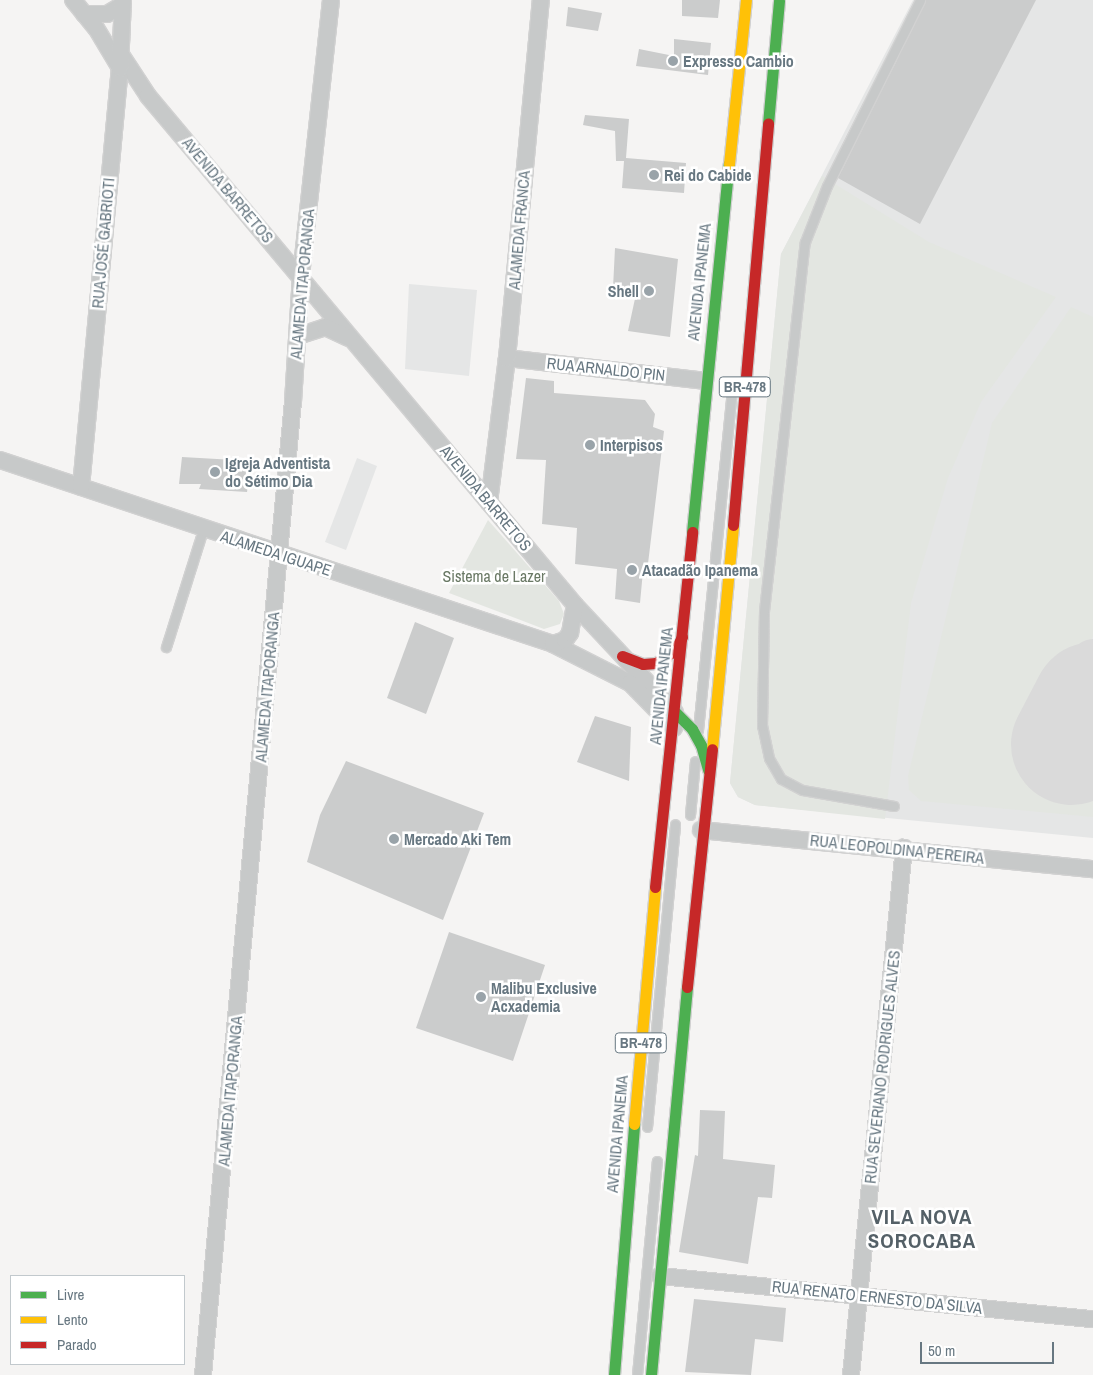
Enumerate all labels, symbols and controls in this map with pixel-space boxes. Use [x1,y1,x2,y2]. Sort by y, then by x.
place label: Expresso Cambio [683,51,794,71]
marker: Expresso Cambio [667,55,679,67]
street label: AVENIDA BARRETOS [178,133,278,247]
place label: Rei do Cabide [664,165,751,185]
street label: ALAMEDA FRANCA [504,169,534,291]
marker: Rei do Cabide [648,169,660,181]
street label: RUA JOSÉ GABRIOTI [88,176,118,310]
street label: ALAMEDA ITAPORANGA [286,208,318,360]
street label: AVENIDA IPANEMA [683,222,715,342]
place label: Shell [608,281,639,301]
marker: Shell [643,285,655,297]
street label: RUA ARNALDO PIN [545,353,667,385]
road number: BR-478 [719,374,771,400]
place label: Interpisos [600,435,663,455]
marker: Interpisos [584,439,596,451]
street label: AVENIDA BARRETOS [436,441,536,555]
place label: Igreja Adventista do Sétimo Dia [225,453,331,491]
marker: Igreja Adventista do Sétimo Dia [209,466,221,478]
street label: ALAMEDA IGUAPE [218,526,334,580]
place label: Atacadão Ipanema [642,560,758,580]
marker: Atacadão Ipanema [626,564,638,576]
park label: Sistema de Lazer [443,566,545,586]
street label: ALAMEDA ITAPORANGA [251,611,283,763]
street label: AVENIDA IPANEMA [645,626,677,746]
place label: Mercado Aki Tem [404,829,512,849]
street label: RUA LEOPOLDINA PEREIRA [808,830,986,868]
marker: Mercado Aki Tem [388,833,400,845]
street label: RUA SEVERIANO RODRIGUES ALVES [860,949,904,1185]
place label: Malibu Exclusive Acxademia [491,978,597,1016]
marker: Malibu Exclusive Acxademia [475,991,487,1003]
street label: ALAMEDA ITAPORANGA [214,1015,246,1167]
road number: BR-478 [615,1030,667,1056]
street label: AVENIDA IPANEMA [602,1074,632,1194]
district label: VILA NOVA SOROCABA [867,1204,977,1254]
legend [10,1275,185,1365]
street label: RUA RENATO ERNESTO DA SILVA [770,1276,984,1318]
text: Livre [57,1284,84,1305]
text: Lento [57,1309,88,1330]
scale bar [923,1332,1057,1364]
text: Parado [57,1334,97,1355]
text: 50 m [928,1340,955,1361]

